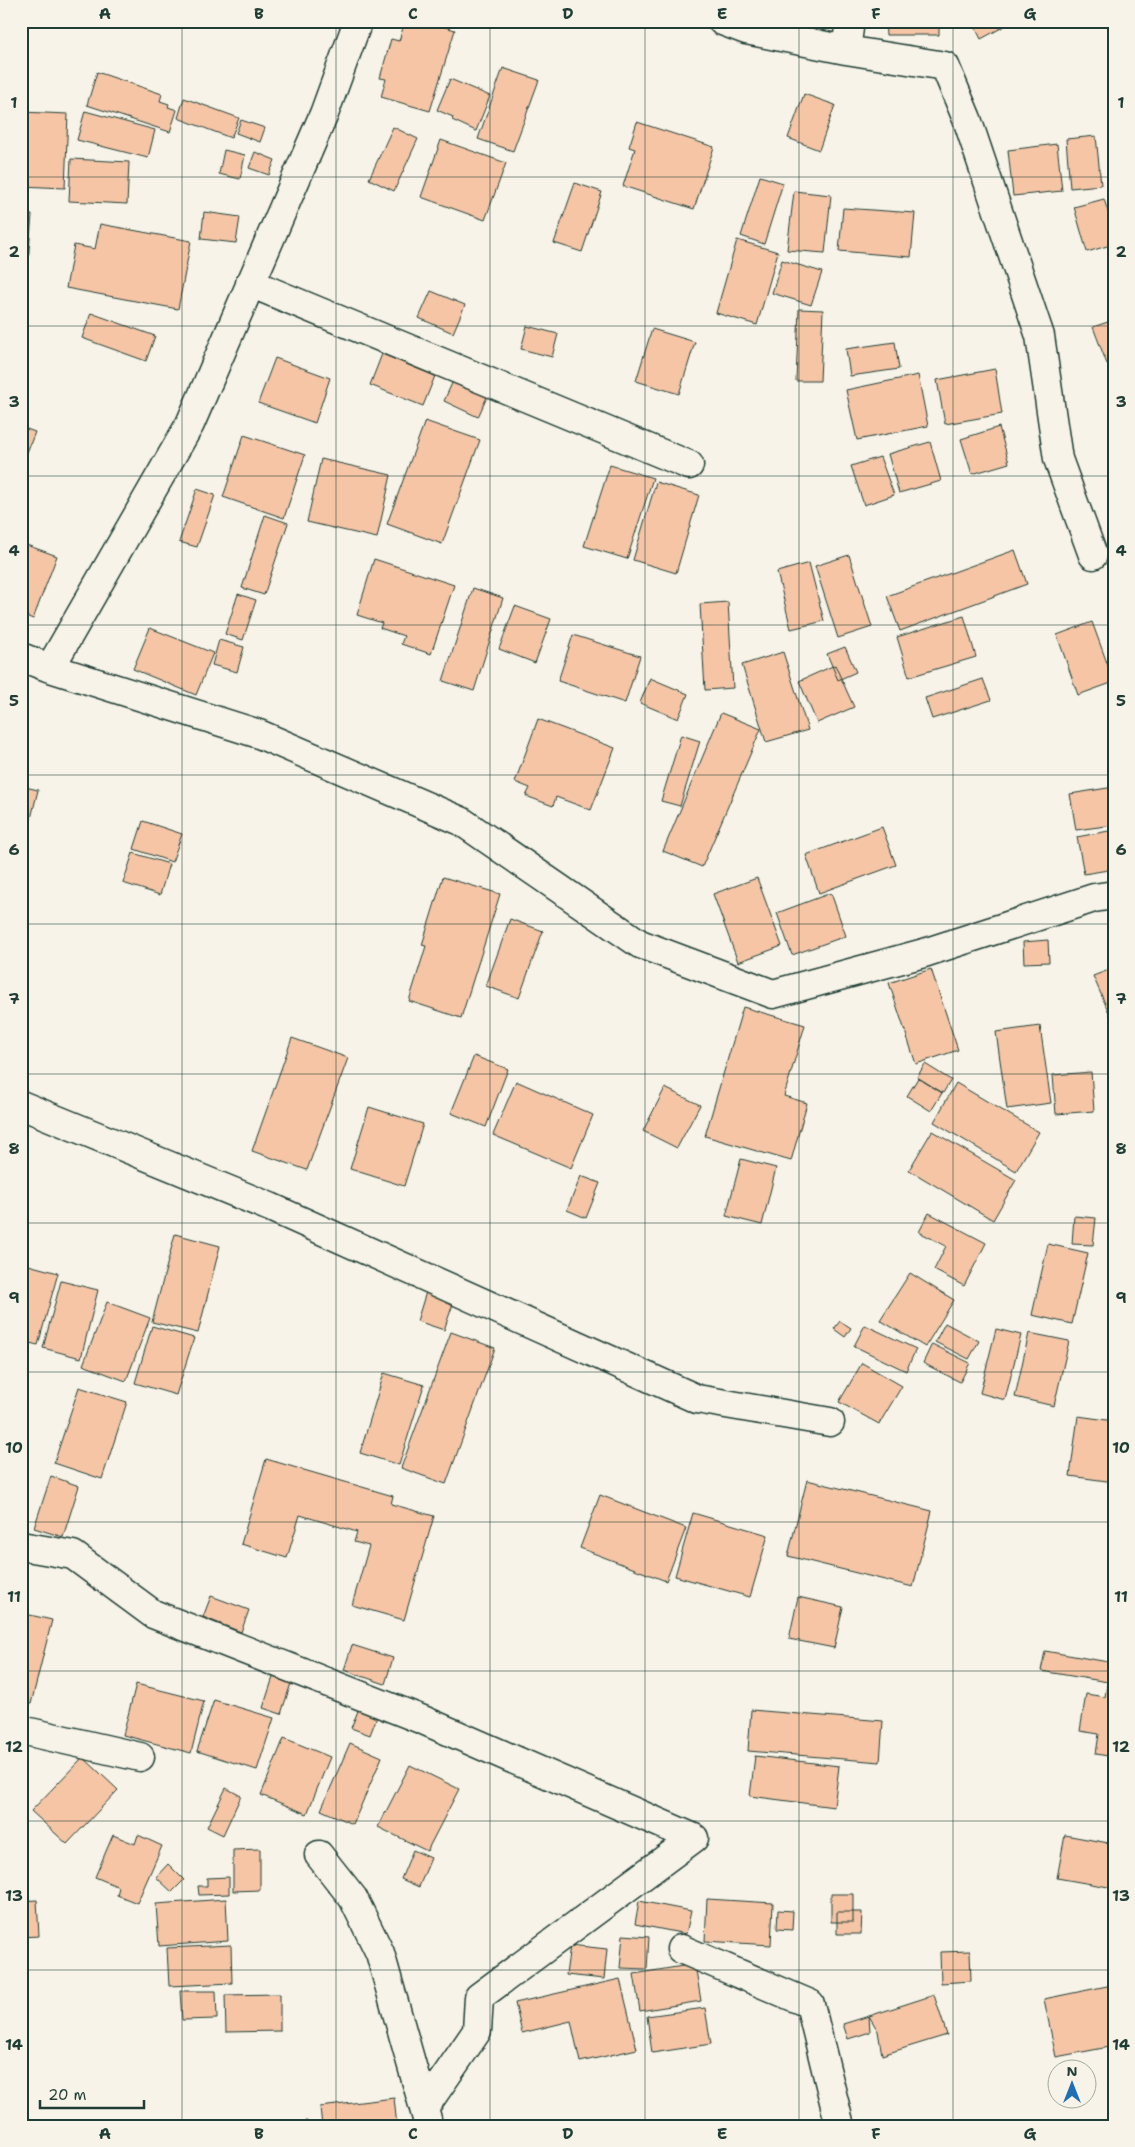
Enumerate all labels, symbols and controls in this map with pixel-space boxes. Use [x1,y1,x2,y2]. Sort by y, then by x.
text: A [99,3,111,24]
text: B [254,3,264,24]
text: C [408,3,418,24]
text: D [562,3,574,24]
text: E [717,3,727,24]
text: F [871,3,881,24]
text: G [1024,3,1037,24]
text: 1 [10,92,18,113]
text: 1 [1117,92,1125,113]
text: 2 [8,241,20,262]
text: 2 [1115,241,1127,262]
text: 3 [8,391,20,412]
text: 3 [1115,391,1127,412]
text: 4 [8,540,20,561]
text: 4 [1115,540,1127,561]
text: 5 [9,690,19,711]
text: 5 [1116,690,1126,711]
text: 6 [8,839,20,860]
text: 6 [1115,839,1127,860]
text: 7 [8,988,20,1009]
text: 7 [1115,988,1127,1009]
text: 8 [8,1138,20,1159]
text: 8 [1115,1138,1127,1159]
text: 9 [8,1287,20,1308]
text: 9 [1115,1287,1127,1308]
text: 10 [5,1437,23,1458]
text: 10 [1112,1437,1130,1458]
text: 11 [7,1586,21,1607]
text: 11 [1114,1586,1128,1607]
text: 12 [5,1736,23,1757]
text: 12 [1112,1736,1130,1757]
text: 13 [5,1885,23,1906]
text: 13 [1112,1885,1130,1906]
text: 14 [5,2034,23,2055]
text: 14 [1112,2034,1130,2055]
north arrow [1048,2060,1098,2110]
text: N [1066,2062,1078,2080]
scale bar [40,2077,144,2109]
text: 20 m [48,2085,87,2105]
text: A [99,2123,111,2144]
text: B [254,2123,264,2144]
text: C [408,2123,418,2144]
text: D [562,2123,574,2144]
text: E [717,2123,727,2144]
text: F [871,2123,881,2144]
text: G [1024,2123,1037,2144]

